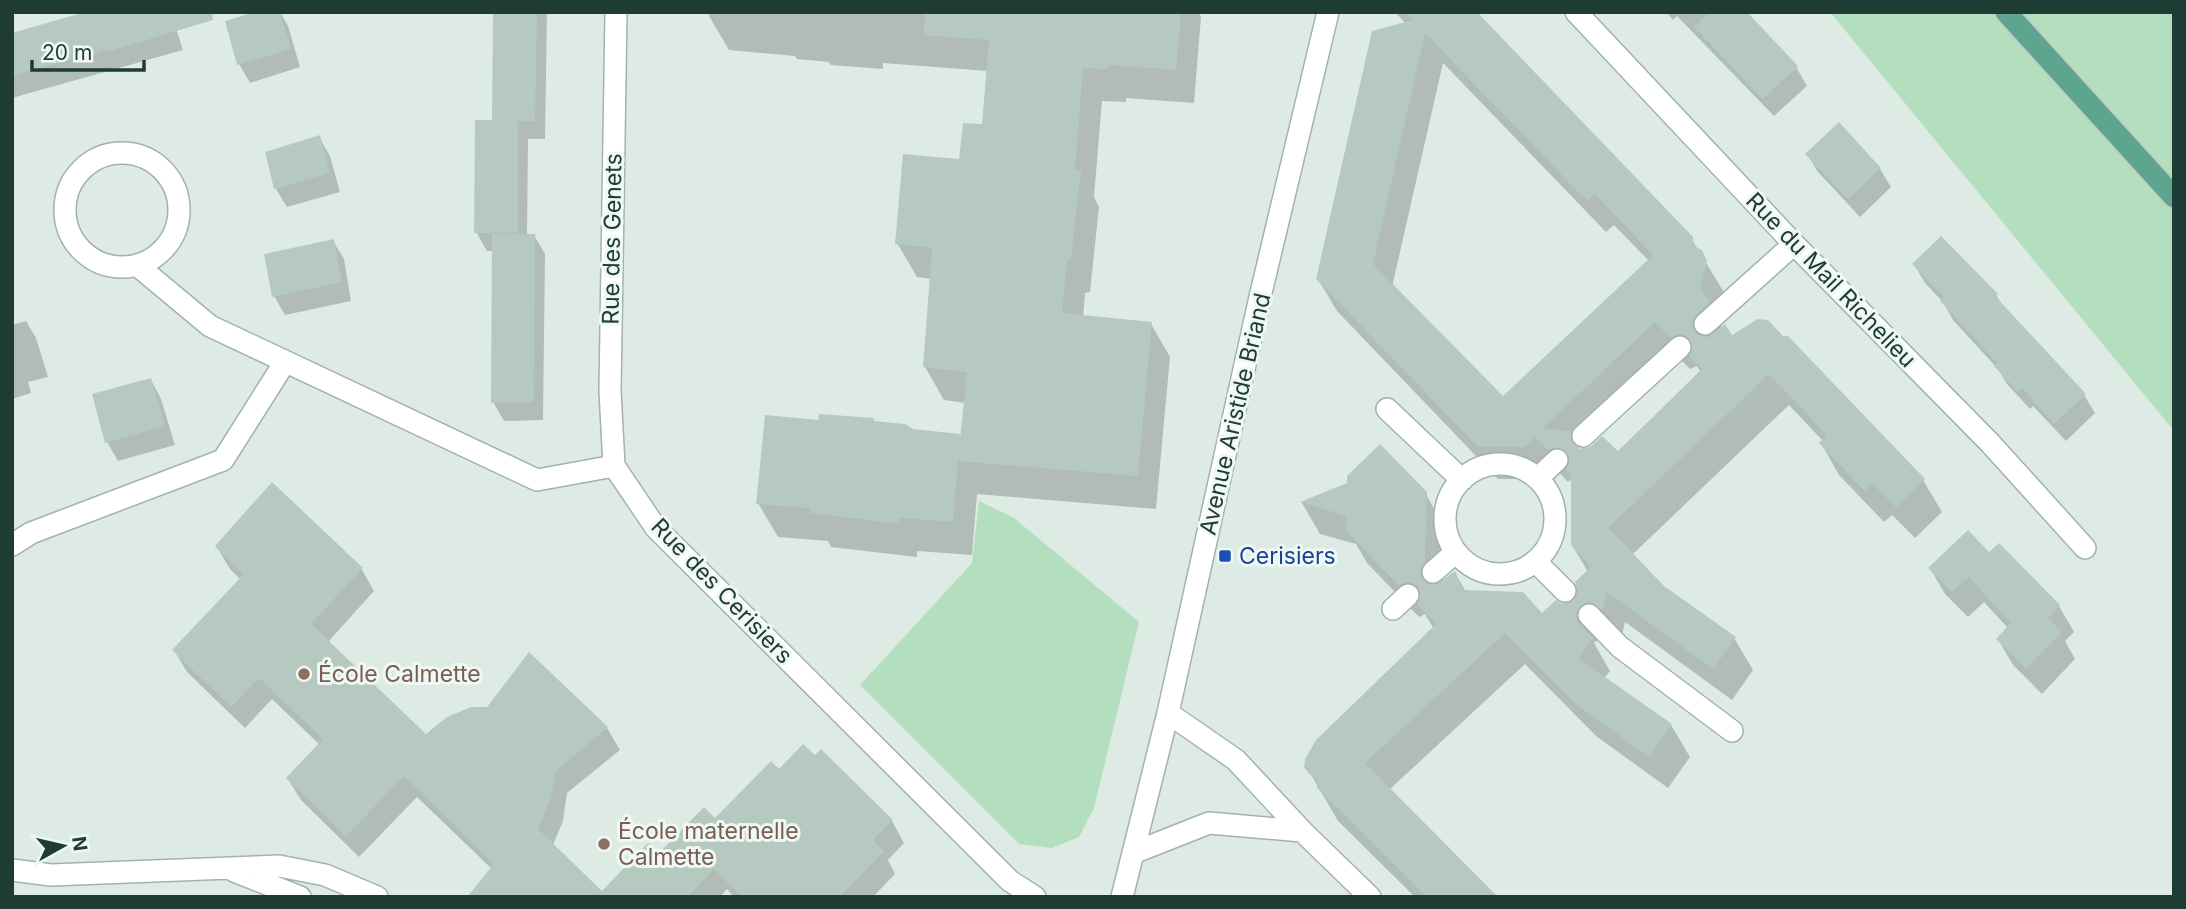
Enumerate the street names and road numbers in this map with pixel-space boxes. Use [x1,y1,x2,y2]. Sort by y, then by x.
street label: Rue des Genets [597,153,627,325]
street label: Rue du Mail Richelieu [1740,187,1922,373]
street label: Avenue Aristide Briand [1194,290,1276,538]
street label: Rue des Cerisiers [646,513,798,669]

